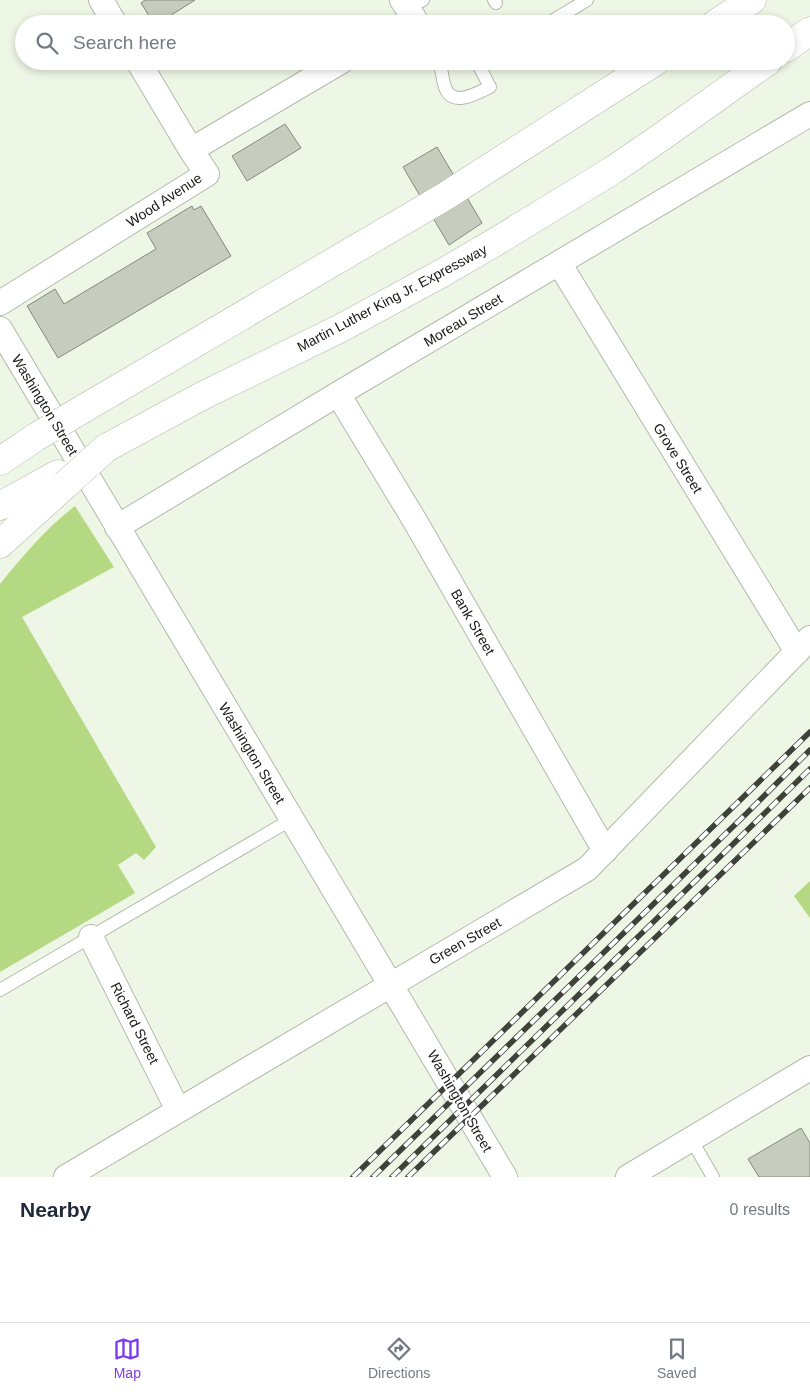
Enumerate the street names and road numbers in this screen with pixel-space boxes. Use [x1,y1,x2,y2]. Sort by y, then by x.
street label: Wood Avenue [123,170,205,230]
street label: Martin Luther King Jr. Expressway [294,241,490,355]
street label: Moreau Street [421,290,505,350]
street label: Washington Street [9,352,81,458]
street label: Grove Street [650,420,706,496]
street label: Bank Street [448,586,498,658]
street label: Washington Street [216,700,288,806]
street label: Green Street [426,914,504,968]
street label: Richard Street [108,980,162,1067]
street label: Washington Street [424,1047,496,1155]

